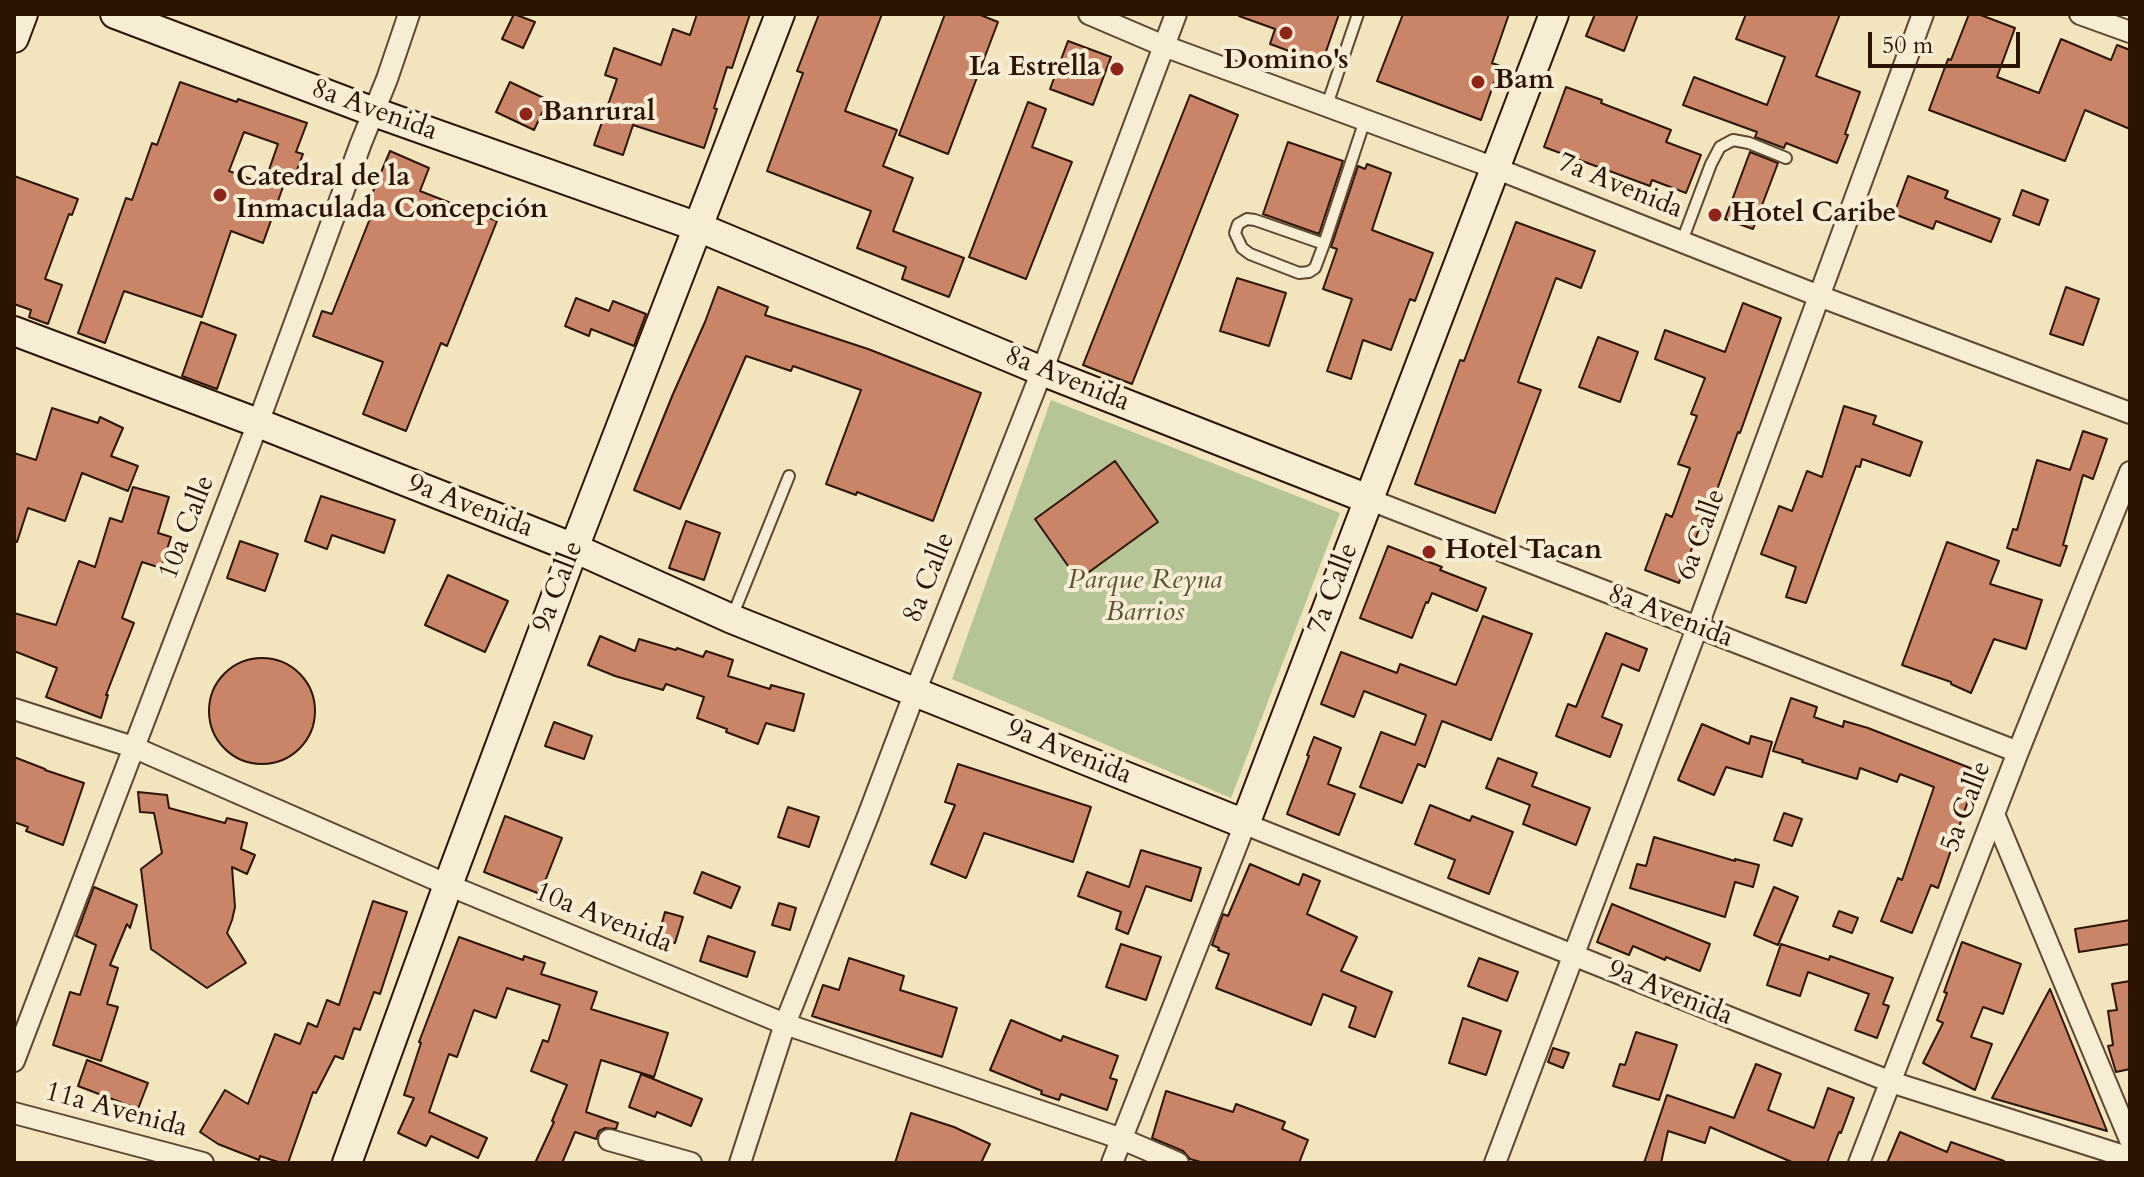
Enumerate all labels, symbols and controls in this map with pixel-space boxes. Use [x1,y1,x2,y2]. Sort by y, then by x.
scale bar [1872,16,2024,66]
marker: Domino's [1277,24,1295,42]
text: 50 m [1882,29,1933,62]
place label: Domino's [1223,45,1349,79]
place label: La Estrella [969,52,1101,86]
marker: La Estrella [1108,60,1126,78]
place label: Bam [1494,65,1554,99]
street label: 8a Avenida [306,73,442,149]
marker: Bam [1469,73,1487,91]
place label: Banrural [542,97,655,131]
marker: Banrural [517,105,535,123]
street label: 7a Avenida [1553,147,1687,227]
place label: Catedral de la Inmaculada Concepción [236,162,548,228]
marker: Catedral de la Inmaculada Concepción [211,186,229,204]
place label: Hotel Caribe [1731,198,1896,232]
marker: Hotel Caribe [1706,206,1724,224]
street label: 8a Avenida [1000,340,1134,420]
street label: 9a Avenida [403,468,537,546]
street label: 10a Calle [153,471,223,585]
street label: 6a Calle [1670,485,1734,585]
street label: 8a Calle [897,528,963,628]
place label: Hotel Tacan [1445,535,1602,569]
street label: 9a Calle [526,537,592,637]
street label: 7a Calle [1301,539,1367,639]
marker: Hotel Tacan [1420,543,1438,561]
park label: Parque Reyna Barrios [1068,565,1222,631]
street label: 8a Avenida [1603,578,1737,656]
street label: 9a Avenida [1002,713,1136,793]
street label: 5a Calle [1934,757,2000,857]
street label: 10a Avenida [529,876,677,962]
street label: 9a Avenida [1603,954,1737,1034]
street label: 11a Avenida [41,1076,191,1146]

